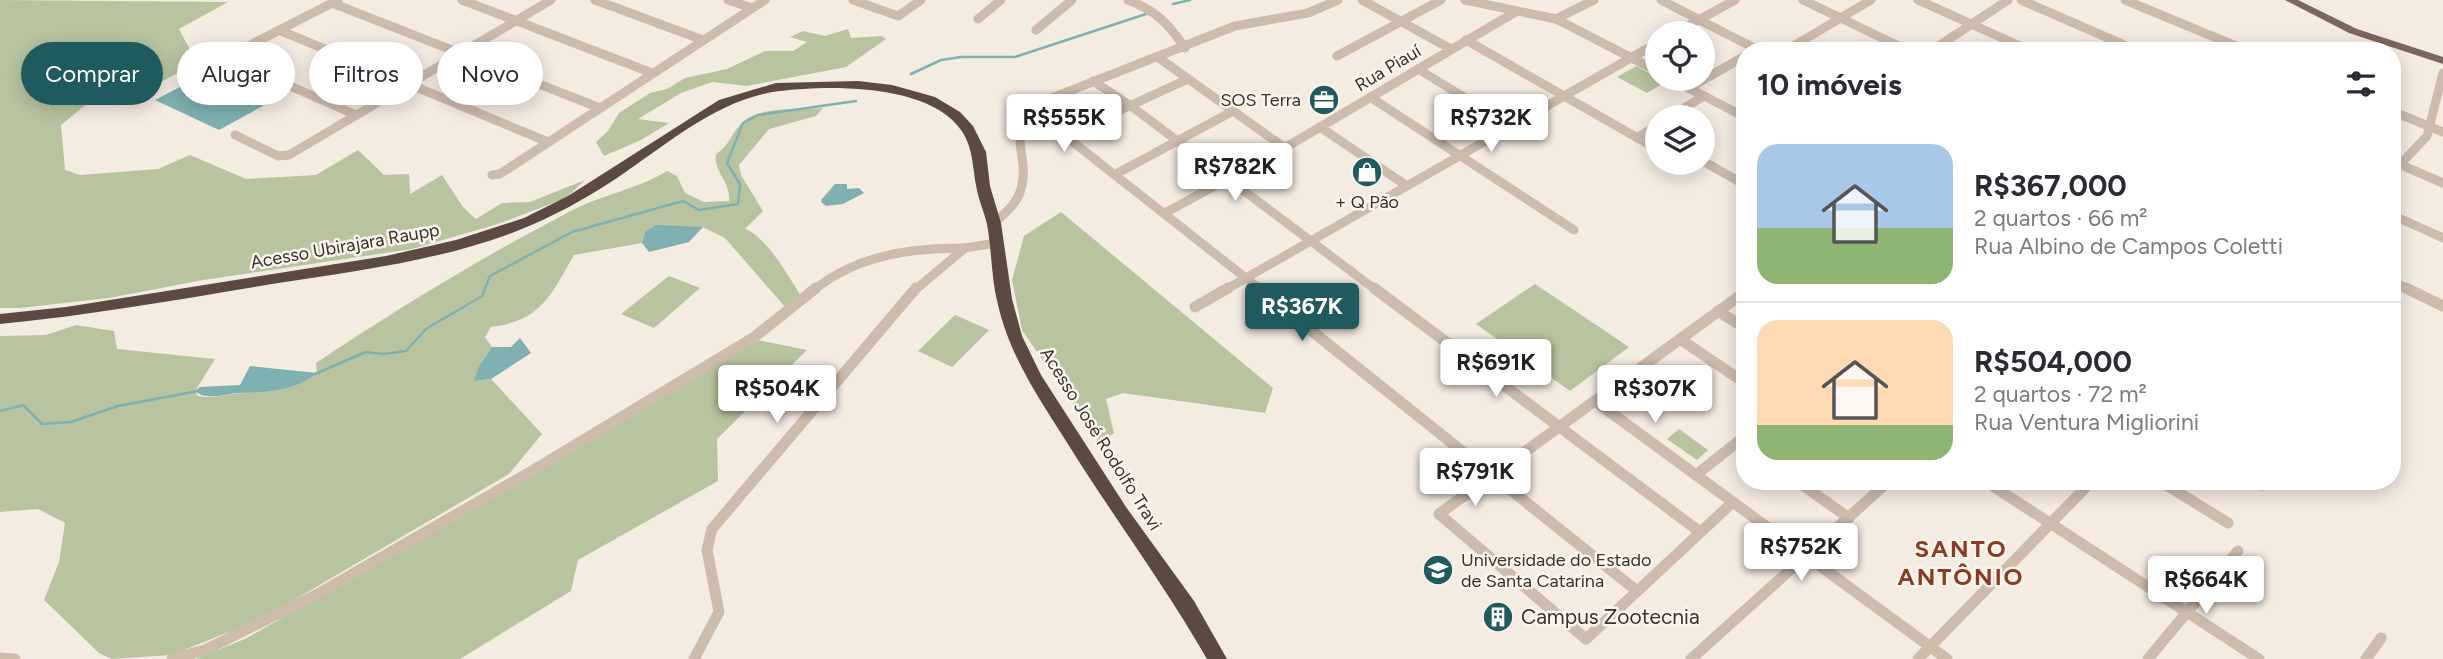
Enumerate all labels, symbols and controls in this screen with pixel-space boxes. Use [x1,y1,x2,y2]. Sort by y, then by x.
map controls [1645,21,1715,175]
button: locate [1645,21,1715,91]
street label: Rua Piauí [1351,39,1426,96]
chip: Comprar [21,42,163,105]
chip: Alugar [177,42,295,105]
chip: Filtros [309,42,423,105]
chip: Novo [437,42,543,105]
icon: filters [2342,65,2380,103]
text: 10 imóveis [1757,66,1902,103]
office icon: SOS Terra [1307,83,1341,117]
place label: SOS Terra [1220,89,1301,111]
pin: R$555K [1007,94,1121,154]
pin: R$732K [1434,94,1548,154]
text: R$555K [1023,103,1105,131]
text: R$732K [1450,103,1532,131]
button: layers [1645,105,1715,175]
pin: R$782K [1178,144,1292,203]
text: R$782K [1193,152,1277,180]
shop icon: + Q Pão [1350,155,1384,189]
text: R$367,000 [1974,167,2127,204]
icon: home [1813,172,1897,256]
place label: + Q Pão [1335,191,1399,213]
text: 2 quartos · 66 m² [1974,204,2148,232]
street label: Acesso Ubirajara Raupp [249,219,441,273]
text: Rua Albino de Campos Coletti [1974,232,2283,260]
pin: R$367K [1245,284,1359,343]
text: R$367K [1261,292,1343,320]
pin: R$691K [1439,340,1553,399]
street label: Acesso José Rodolfo Travi [1036,343,1166,535]
text: R$504,000 [1974,343,2132,380]
text: R$691K [1456,348,1536,376]
icon: home [1813,348,1897,432]
pin: R$504K [720,366,834,425]
pin: R$307K [1598,366,1712,425]
text: R$504K [734,374,820,402]
text: R$307K [1613,374,1697,402]
text: 2 quartos · 72 m² [1974,380,2147,408]
text: Rua Ventura Migliorini [1974,408,2199,436]
pin: R$791K [1418,448,1532,508]
text: R$791K [1436,457,1514,485]
pin: R$752K [1744,524,1858,583]
text: R$752K [1760,532,1842,560]
district label: SANTO ANTÔNIO [1898,534,2024,591]
place label: Universidade do Estado de Santa Catarina [1461,549,1652,592]
school or university icon: Universidade do Estado de Santa Catarina [1421,553,1455,587]
pin: R$664K [2149,556,2263,616]
text: R$664K [2164,565,2248,593]
building icon: Campus Zootecnia [1481,600,1515,634]
place label: Campus Zootecnia [1521,604,1700,629]

